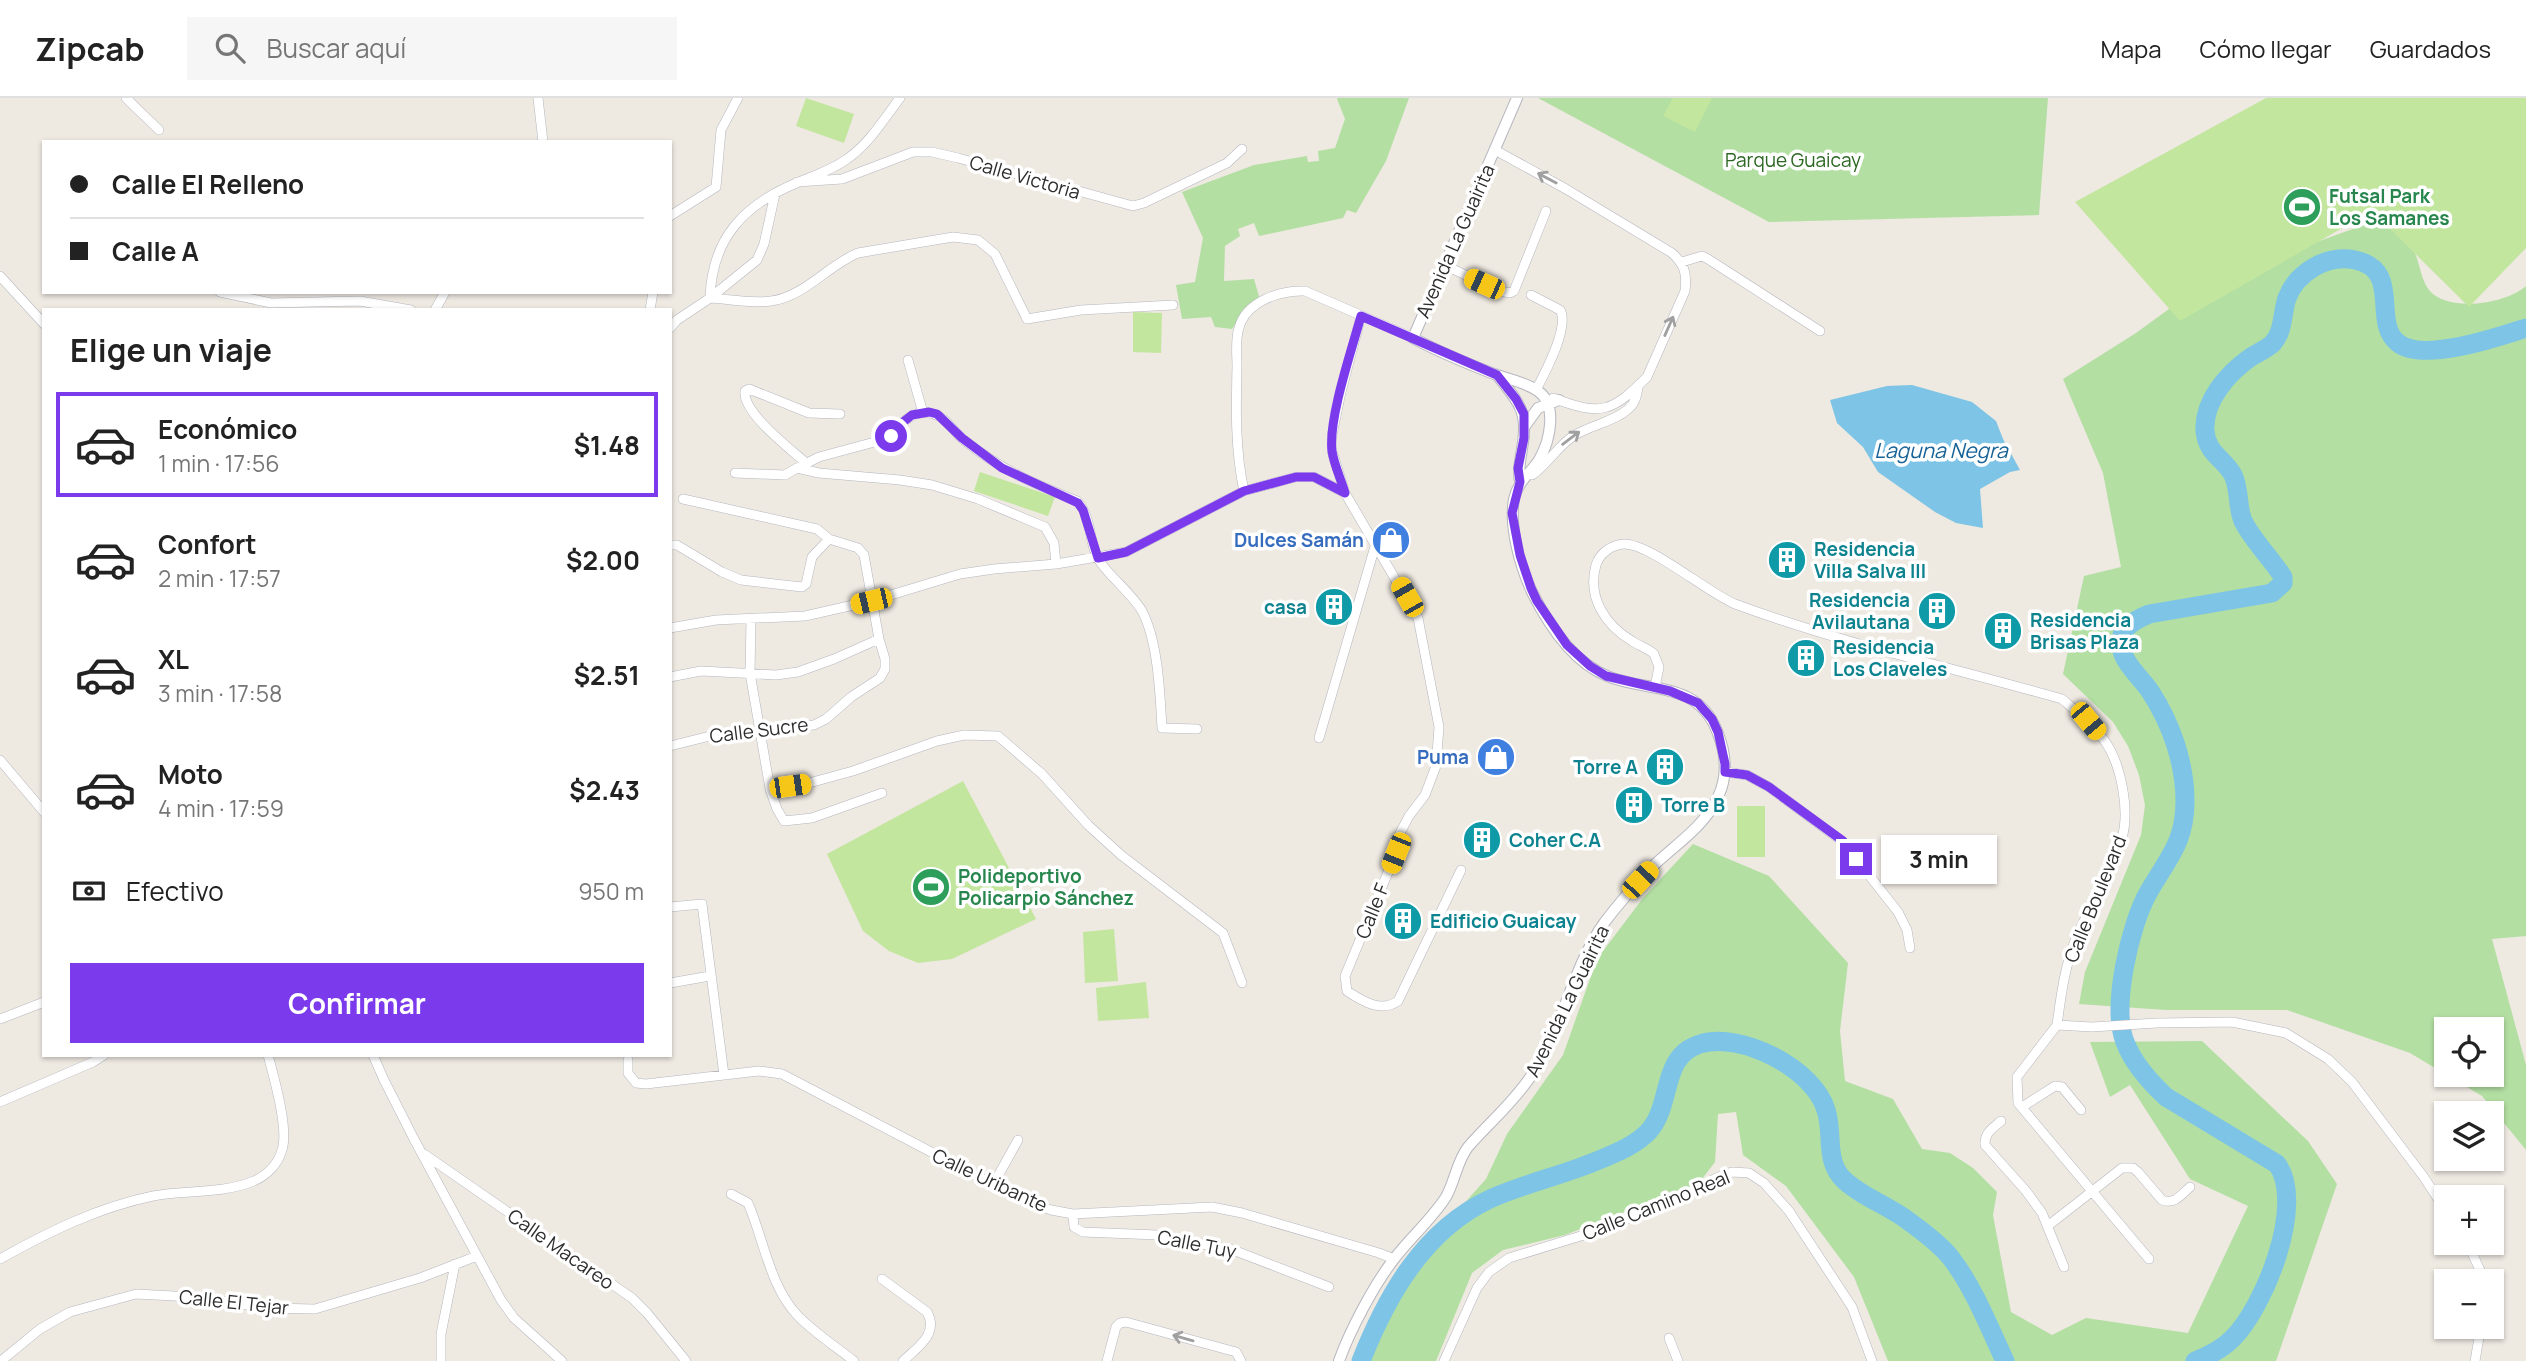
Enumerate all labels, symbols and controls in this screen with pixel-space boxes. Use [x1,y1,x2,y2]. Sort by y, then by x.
search box [187,17,677,80]
text: Zipcab [35,26,145,71]
icon: search [211,29,249,67]
text: Buscar aquí [267,30,406,66]
text: Mapa [2101,32,2162,65]
text: Cómo llegar [2200,32,2332,65]
text: Guardados [2370,32,2491,65]
park label: Parque Guaicay [1725,147,1861,173]
street label: Calle Victoria [966,149,1084,205]
street label: Avenida La Guairita [1409,160,1501,322]
text: Calle El Relleno [112,166,304,202]
one-way arrow [1537,171,1557,185]
place label: Futsal Park Los Samanes [2329,183,2450,231]
sports icon: Futsal Park Los Samanes [2281,186,2323,228]
text: Calle A [112,233,199,269]
car [1461,266,1508,302]
one-way arrow [1663,316,1676,337]
text: Elige un viaje [70,328,272,372]
text: Económico [158,411,297,447]
icon: car [74,413,137,476]
route start [875,420,907,452]
text: $1.48 [574,427,640,463]
one-way arrow [1562,431,1581,446]
water label: Laguna Negra [1874,436,2009,464]
text: 1 min · 17:56 [158,447,279,479]
shop icon: Dulces Samán [1370,519,1412,561]
text: Confort [158,526,257,562]
place label: Dulces Samán [1234,527,1364,553]
icon: car [74,528,137,591]
place label: Residencia Villa Salva III [1814,536,1926,584]
building icon: Residencia Villa Salva III [1766,539,1808,581]
text: $2.00 [566,542,640,578]
text: 2 min · 17:57 [158,562,281,594]
car [1388,574,1427,620]
car [849,586,894,616]
building icon: casa [1313,586,1355,628]
place label: Residencia Avilautana [1809,587,1910,635]
building icon: Residencia Avilautana [1916,590,1958,632]
place label: casa [1264,594,1307,620]
place label: Residencia Brisas Plaza [2030,607,2139,655]
building icon: Residencia Brisas Plaza [1982,610,2024,652]
place label: Residencia Los Claveles [1833,634,1947,682]
building icon: Residencia Los Claveles [1785,637,1827,679]
text: XL [158,641,189,677]
icon: car [74,643,137,706]
text: $2.51 [574,657,640,693]
text: 3 min · 17:58 [158,677,282,709]
car [2067,698,2110,744]
street label: Calle Sucre [708,711,810,749]
shop icon: Puma [1475,736,1517,778]
place label: Puma [1417,744,1469,770]
building icon: Torre A [1644,746,1686,788]
place label: Torre A [1573,754,1638,780]
text: Moto [158,756,223,792]
icon: car [74,758,137,821]
text: $2.43 [569,772,640,808]
car [768,773,813,799]
building icon: Torre B [1613,784,1655,826]
text: 4 min · 17:59 [158,792,284,824]
place label: Torre B [1661,792,1725,818]
building icon: Coher C.A [1461,819,1503,861]
place label: Coher C.A [1509,827,1601,853]
car [1379,830,1414,876]
street label: Calle Boulevard [2058,832,2132,966]
callout: 3 min [1881,834,1996,884]
route end [1840,843,1872,875]
text: 3 min [1909,843,1969,875]
car [1618,857,1663,903]
place label: Polideportivo Policarpio Sánchez [958,863,1134,911]
sports icon: Polideportivo Policarpio Sánchez [910,866,952,908]
icon: cash [70,872,108,910]
text: Efectivo [126,873,224,909]
text: 950 m [578,875,644,907]
street label: Calle F [1349,879,1395,943]
building icon: Edificio Guaicay [1382,900,1424,942]
place label: Edificio Guaicay [1430,908,1577,934]
street label: Avenida La Guairita [1519,921,1615,1081]
button: Confirmar [70,963,644,1043]
map controls [2434,1017,2504,1339]
button: locate [2434,1017,2504,1087]
button: layers [2434,1101,2504,1171]
street label: Calle Uribante [928,1142,1052,1218]
street label: Calle Camino Real [1578,1164,1734,1246]
button: + [2434,1185,2504,1255]
street label: Calle Macareo [503,1203,619,1295]
street label: Calle Tuy [1155,1224,1239,1264]
button: − [2434,1269,2504,1339]
street label: Calle El Tejar [178,1283,290,1321]
one-way arrow [1172,1330,1194,1343]

